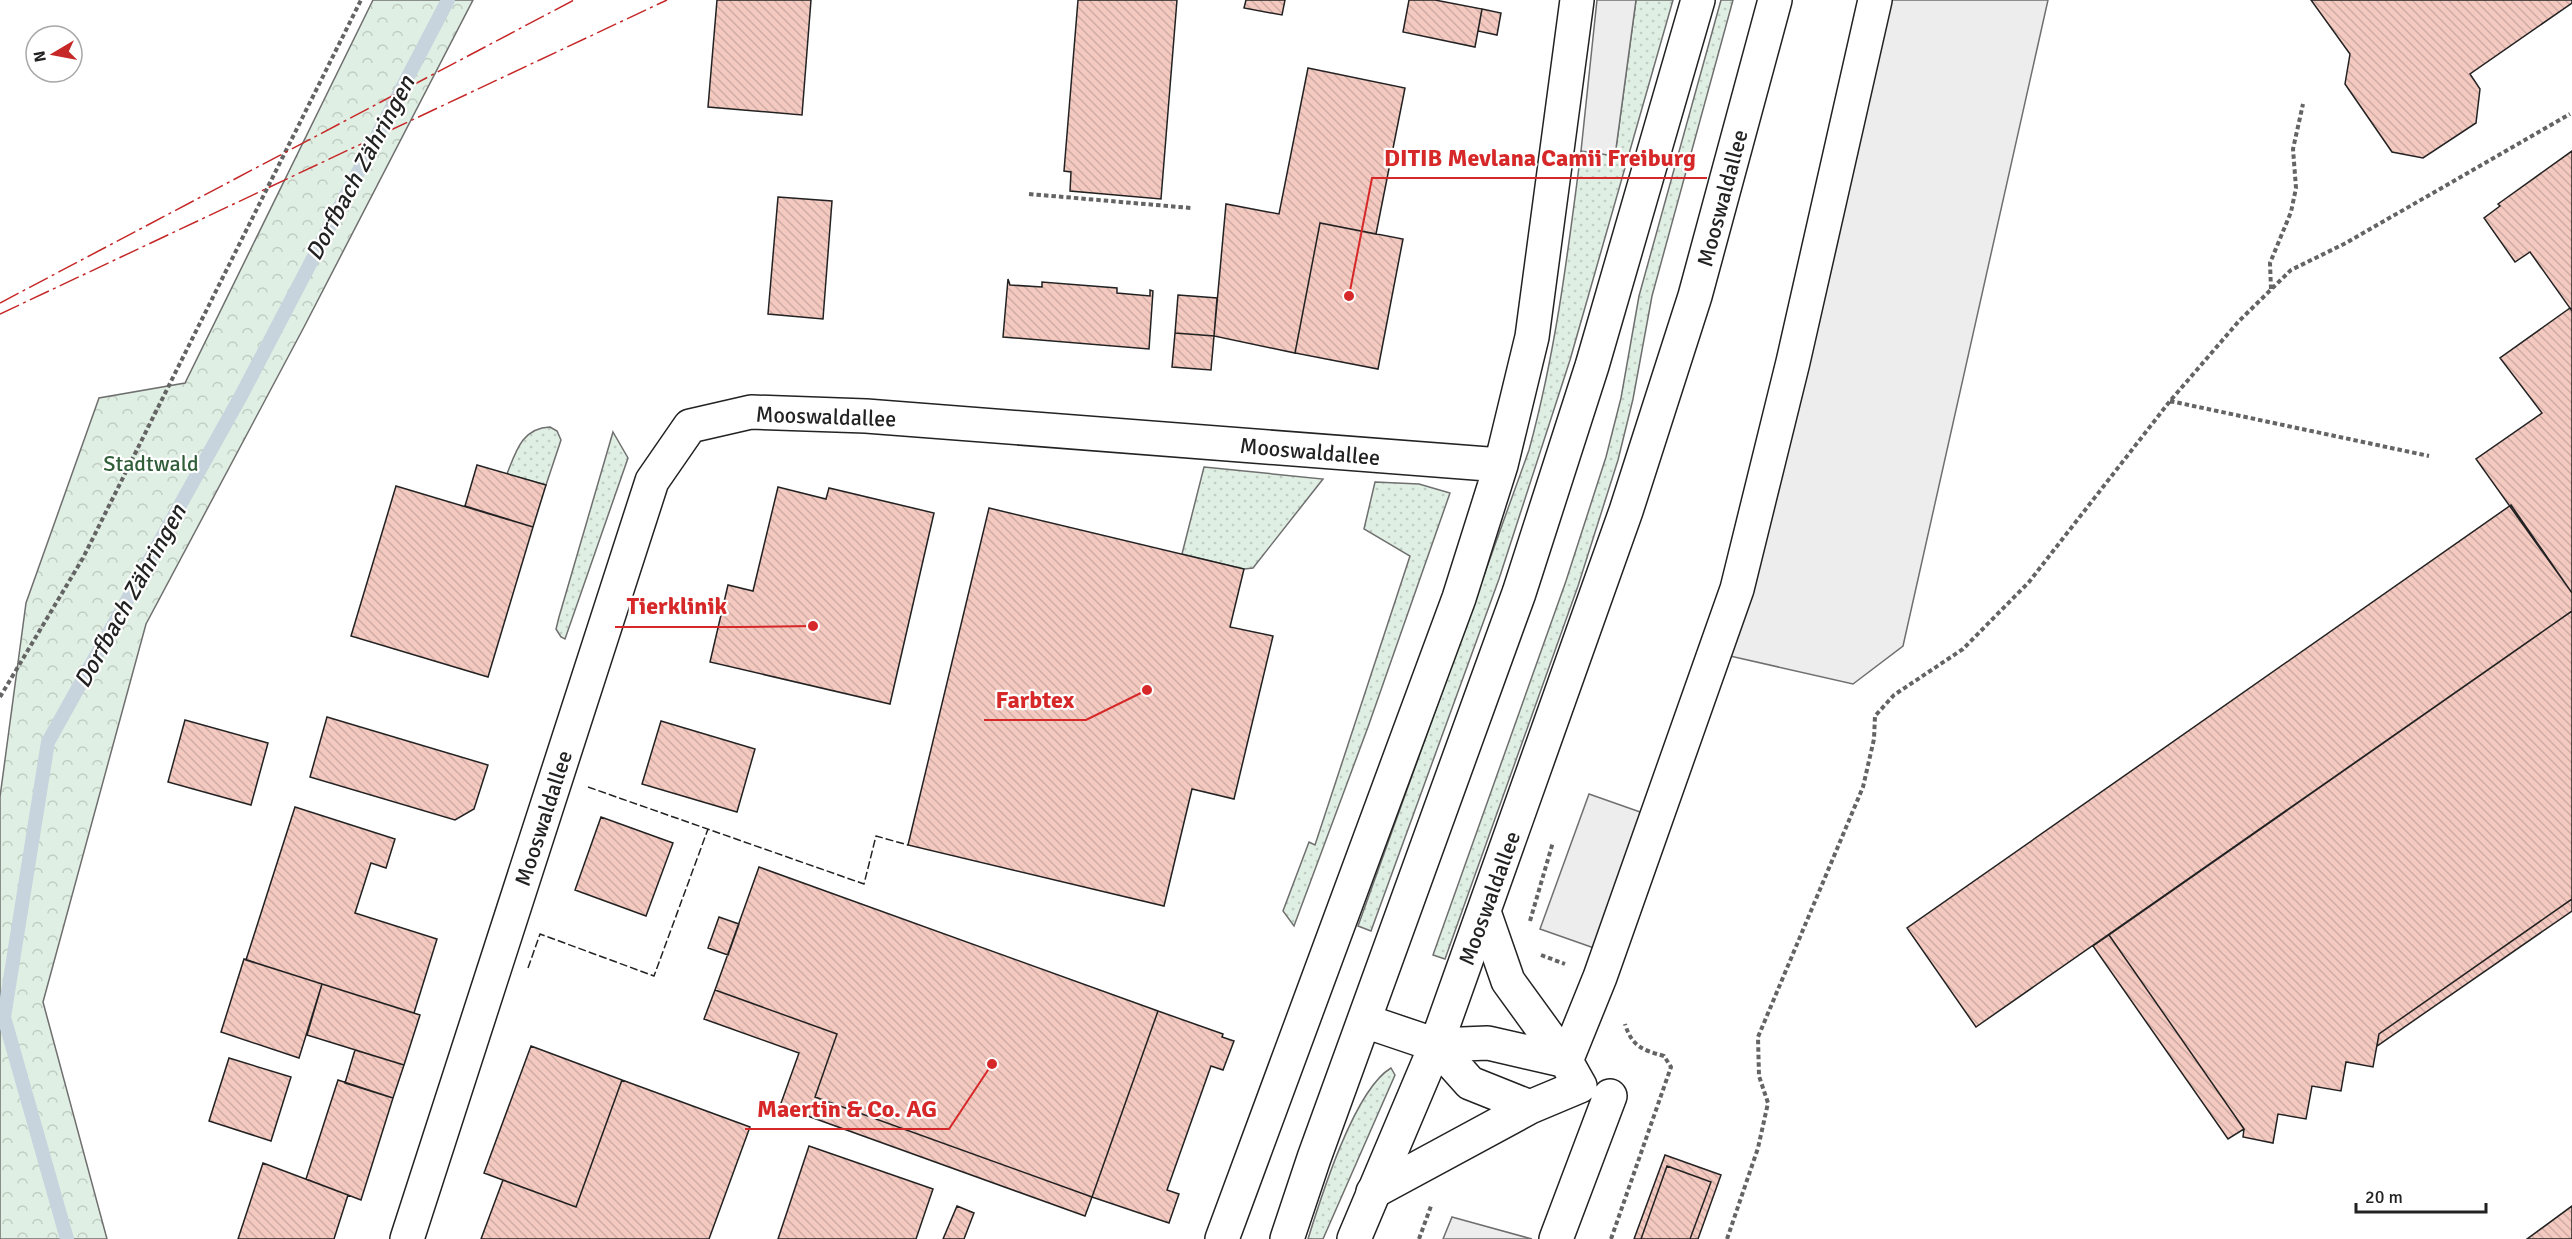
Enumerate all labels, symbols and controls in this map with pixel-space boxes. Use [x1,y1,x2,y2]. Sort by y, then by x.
north arrow [24,24,84,84]
text: N [29,49,51,64]
water label: Dorfbach Zähringen [299,70,422,266]
street label: Mooswaldallee [1691,127,1754,270]
callout: DITIB Mevlana Camii Freiburg [1372,136,1707,178]
text: DITIB Mevlana Camii Freiburg [1384,143,1696,173]
street label: Mooswaldallee [755,401,897,432]
street label: Mooswaldallee [1239,432,1381,471]
park label: Stadtwald [103,450,199,477]
water label: Dorfbach Zähringen [67,498,193,693]
callout: Tierklinik [615,585,739,627]
text: Tierklinik [627,591,728,621]
callout: Farbtex [984,678,1086,720]
text: Farbtex [996,685,1075,715]
street label: Mooswaldallee [509,747,578,889]
street label: Mooswaldallee [1453,827,1526,969]
callout: Maertin & Co. AG [745,1087,949,1129]
text: Maertin & Co. AG [757,1094,937,1124]
scale bar [2356,1176,2486,1214]
text: 20 m [2365,1186,2403,1208]

